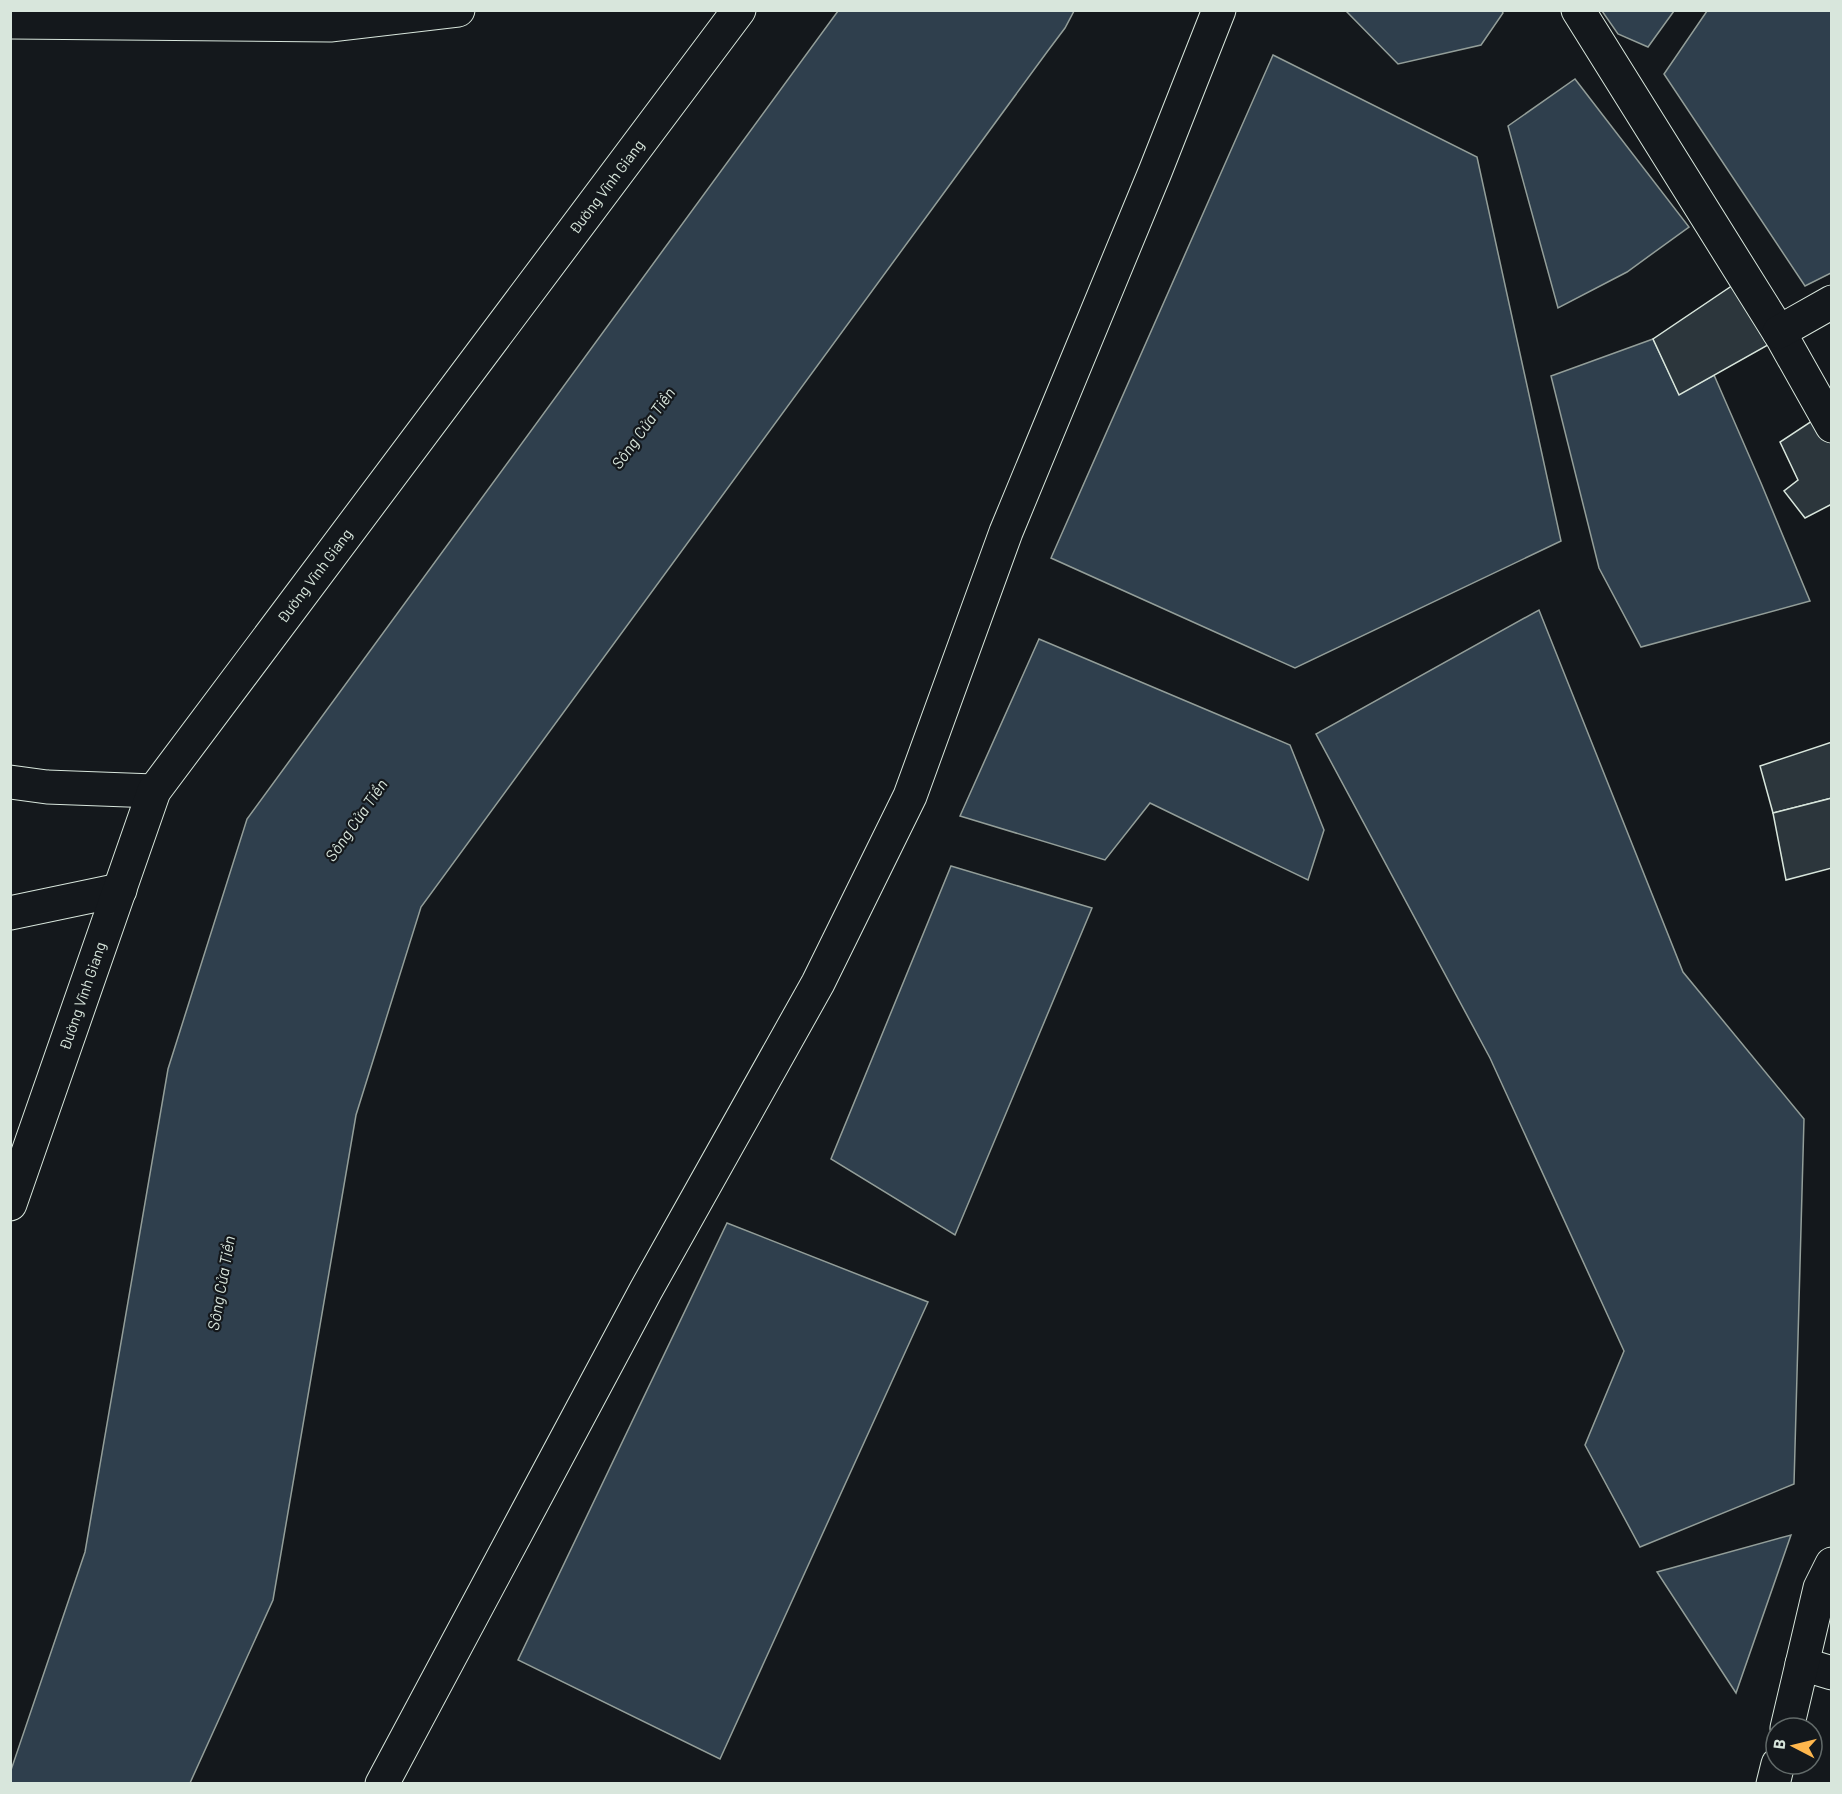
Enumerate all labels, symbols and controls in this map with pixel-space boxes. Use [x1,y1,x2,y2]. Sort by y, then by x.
street label: Đường Vĩnh Giang [565,136,647,237]
water label: Sông Cửa Tiền [607,383,678,472]
street label: Đường Vĩnh Giang [273,525,355,626]
water label: Sông Cửa Tiền [320,775,391,864]
street label: Đường Vĩnh Giang [55,939,109,1052]
water label: Sông Cửa Tiền [203,1234,238,1332]
north arrow [1764,1716,1824,1776]
text: B [1769,1738,1789,1750]

